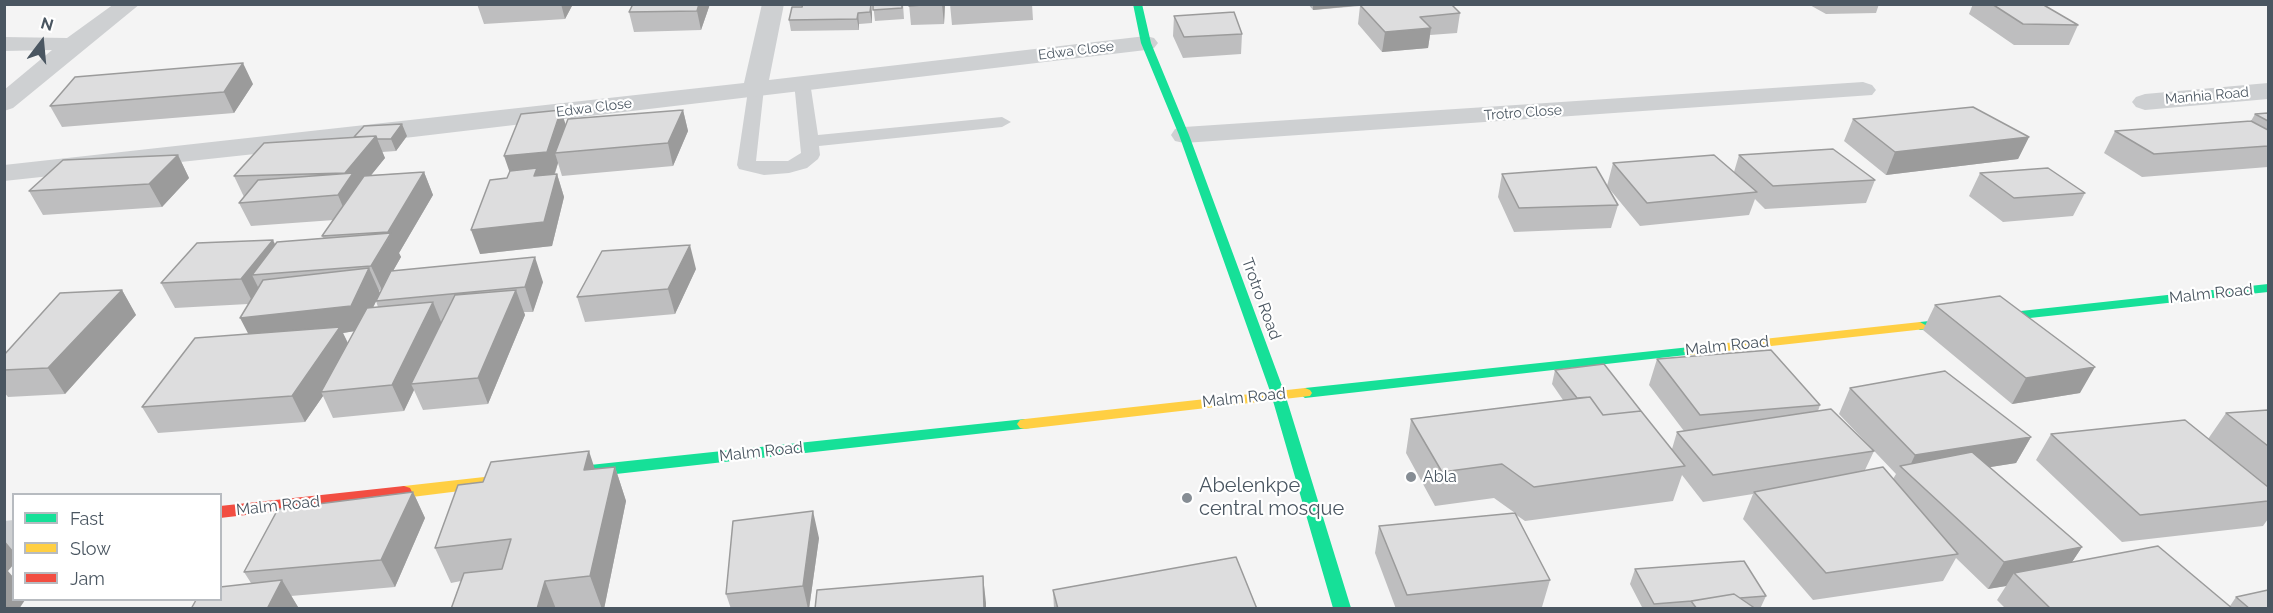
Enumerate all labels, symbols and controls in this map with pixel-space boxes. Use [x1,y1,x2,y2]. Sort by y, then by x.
north arrow [12,12,72,72]
text: N [39,13,56,35]
street label: Edwa Close [1037,38,1115,64]
street label: Manhia Road [2164,84,2250,108]
street label: Edwa Close [555,95,633,121]
street label: Trotro Close [1483,102,1563,124]
street label: Trotro Road [1237,255,1285,343]
street label: Malm Road [2168,280,2254,308]
street label: Malm Road [1684,332,1770,360]
street label: Malm Road [1201,384,1287,412]
street label: Malm Road [718,438,804,466]
place label: Abla [1423,467,1457,487]
marker: Abla [1404,470,1418,484]
place label: Abelenkpe central mosque [1199,474,1344,521]
marker: Abelenkpe central mosque [1180,491,1194,505]
street label: Malm Road [235,492,321,520]
legend [12,493,222,601]
text: Fast [70,508,104,529]
text: Slow [70,538,111,559]
text: Jam [70,568,105,589]

